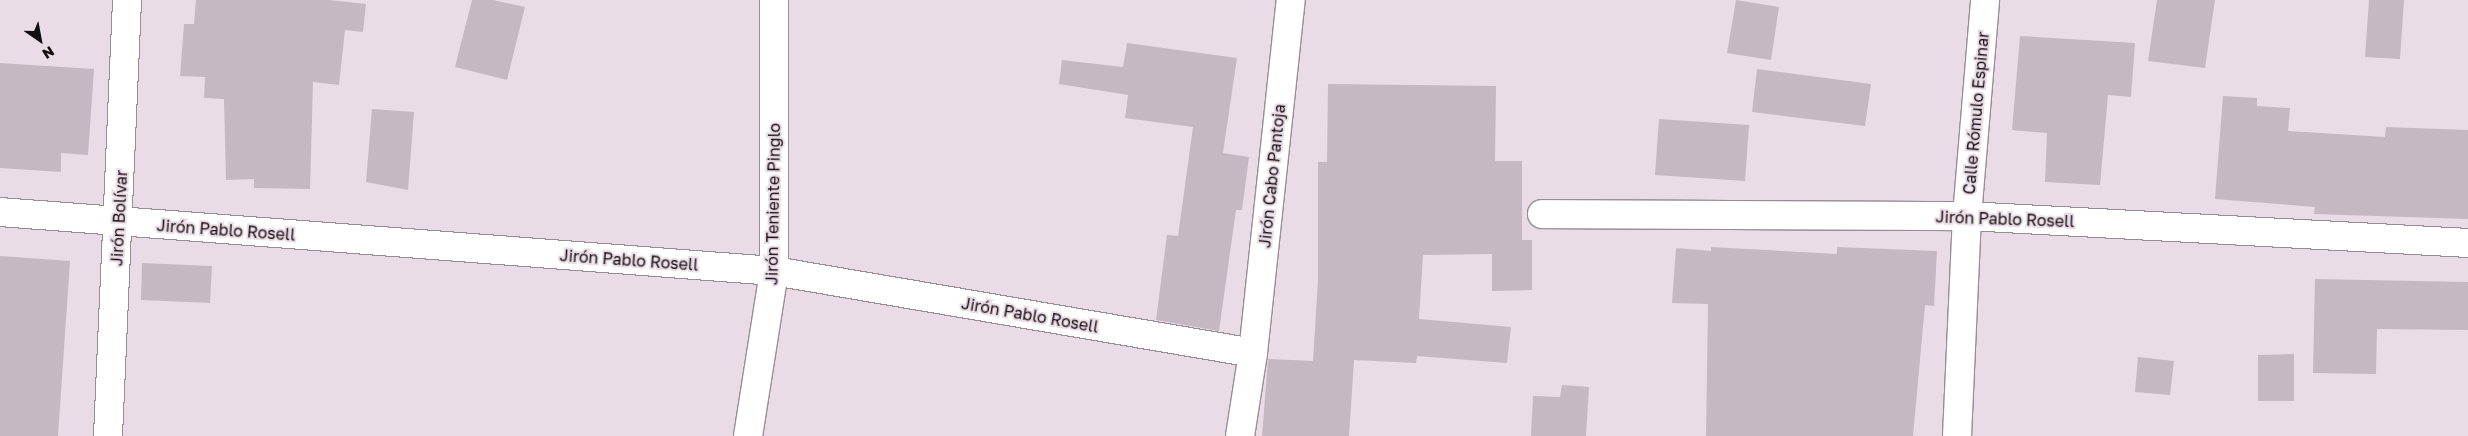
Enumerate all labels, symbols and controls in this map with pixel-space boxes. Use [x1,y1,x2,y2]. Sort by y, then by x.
north arrow [15,15,65,65]
street label: Calle Rómulo Espinar [1959,31,1993,195]
text: N [39,43,58,63]
street label: Jirón Cabo Pantoja [1255,103,1289,249]
street label: Jirón Teniente Pinglo [762,123,784,285]
street label: Jirón Bolívar [107,169,131,267]
street label: Jirón Pablo Rosell [1935,207,2075,231]
street label: Jirón Pablo Rosell [156,216,296,244]
street label: Jirón Pablo Rosell [559,246,699,274]
street label: Jirón Pablo Rosell [960,293,1100,337]

